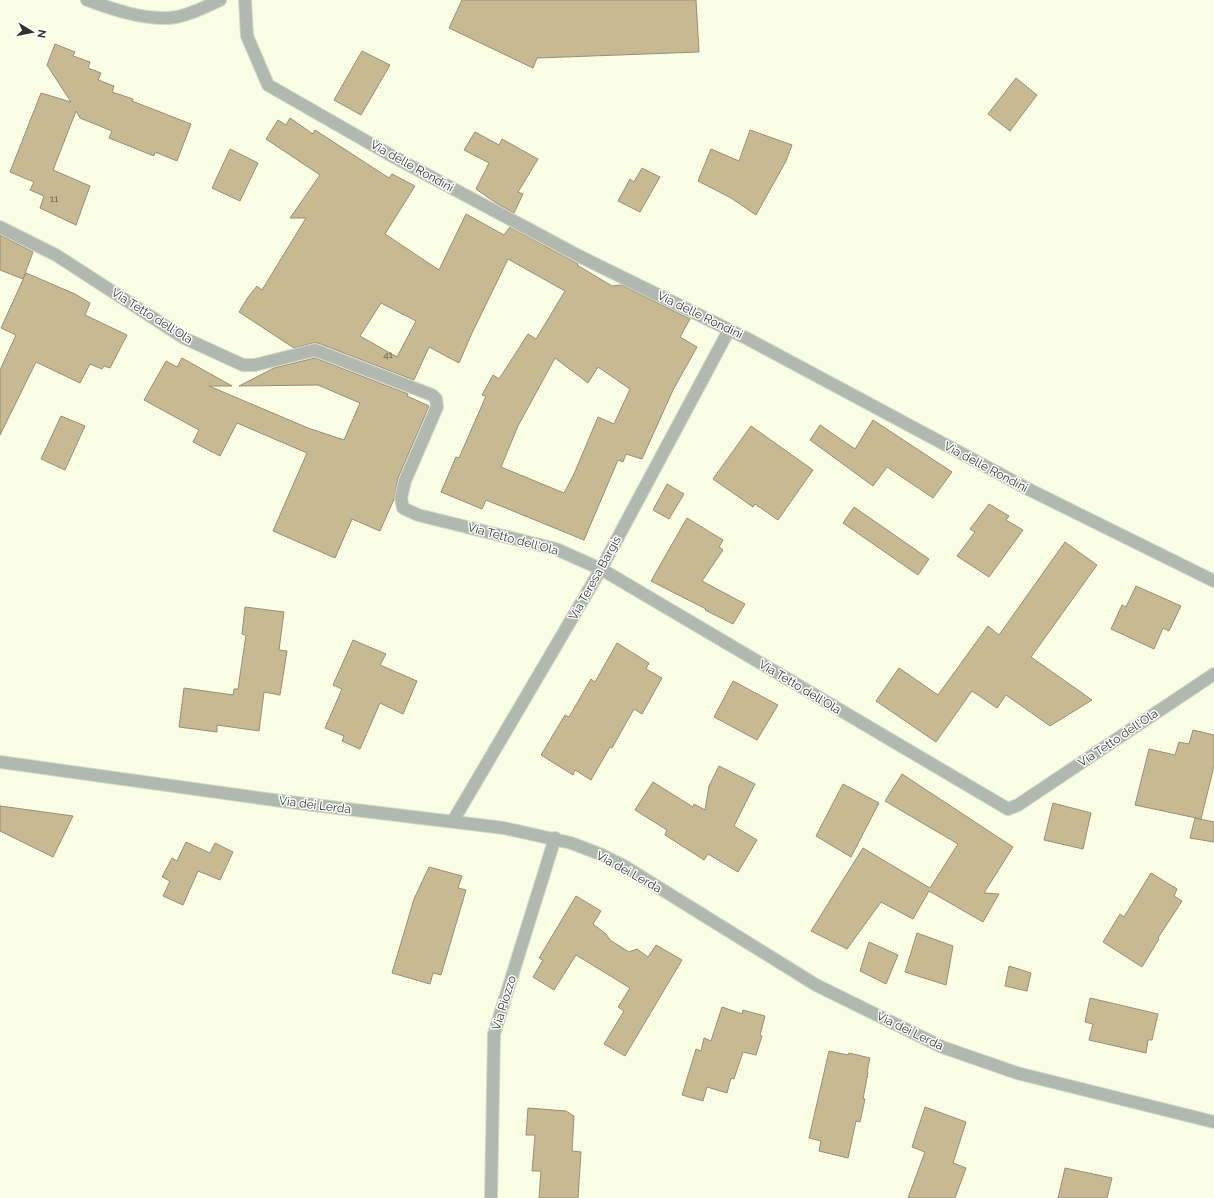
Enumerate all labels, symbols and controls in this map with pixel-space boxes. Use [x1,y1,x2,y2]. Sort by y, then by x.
north arrow [12,12,52,52]
text: N [34,28,48,39]
street label: Via delle Rondini [368,137,456,195]
house number: 11 [50,193,59,204]
street label: Via Tetto dell'Ola [109,285,195,347]
street label: Via delle Rondini [655,288,745,342]
house number: 41 [383,349,394,360]
street label: Via delle Rondini [942,439,1030,495]
street label: Via Tetto dell'Ola [466,520,560,558]
street label: Via Teresa Bargis [566,533,624,622]
street label: Via Tetto dell'Ola [756,657,844,717]
street label: Via Tetto dell'Ola [1075,706,1161,770]
street label: Via dei Lerda [278,794,352,816]
street label: Via dei Lerda [594,848,664,896]
street label: Via Piozzo [489,974,519,1032]
street label: Via dei Lerda [874,1009,946,1053]

